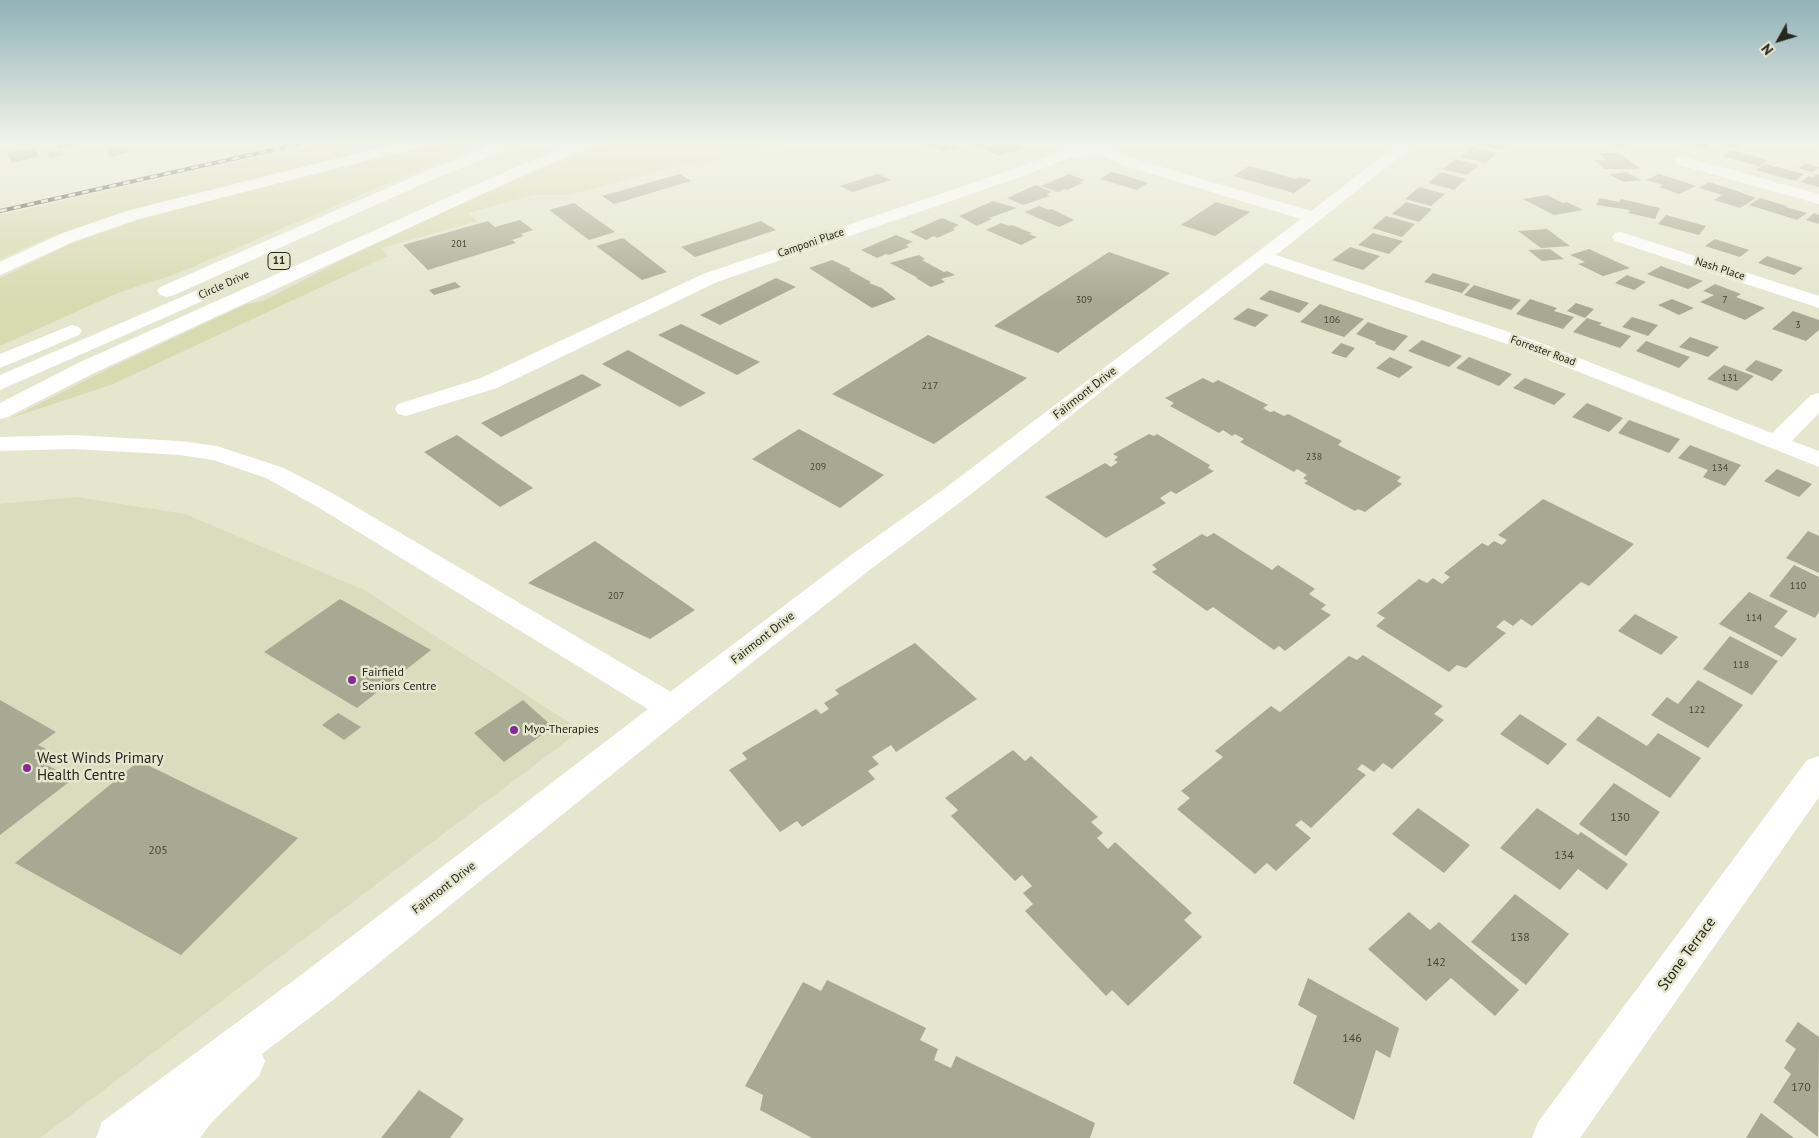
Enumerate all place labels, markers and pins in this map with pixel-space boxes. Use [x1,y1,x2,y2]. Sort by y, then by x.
place label: Fairfield Seniors Centre [362,666,436,694]
marker: Fairfield Seniors Centre [346,674,358,686]
place label: Myo-Therapies [524,723,599,737]
marker: Myo-Therapies [508,724,520,736]
place label: West Winds Primary Health Centre [37,750,164,785]
marker: West Winds Primary Health Centre [21,762,33,774]

